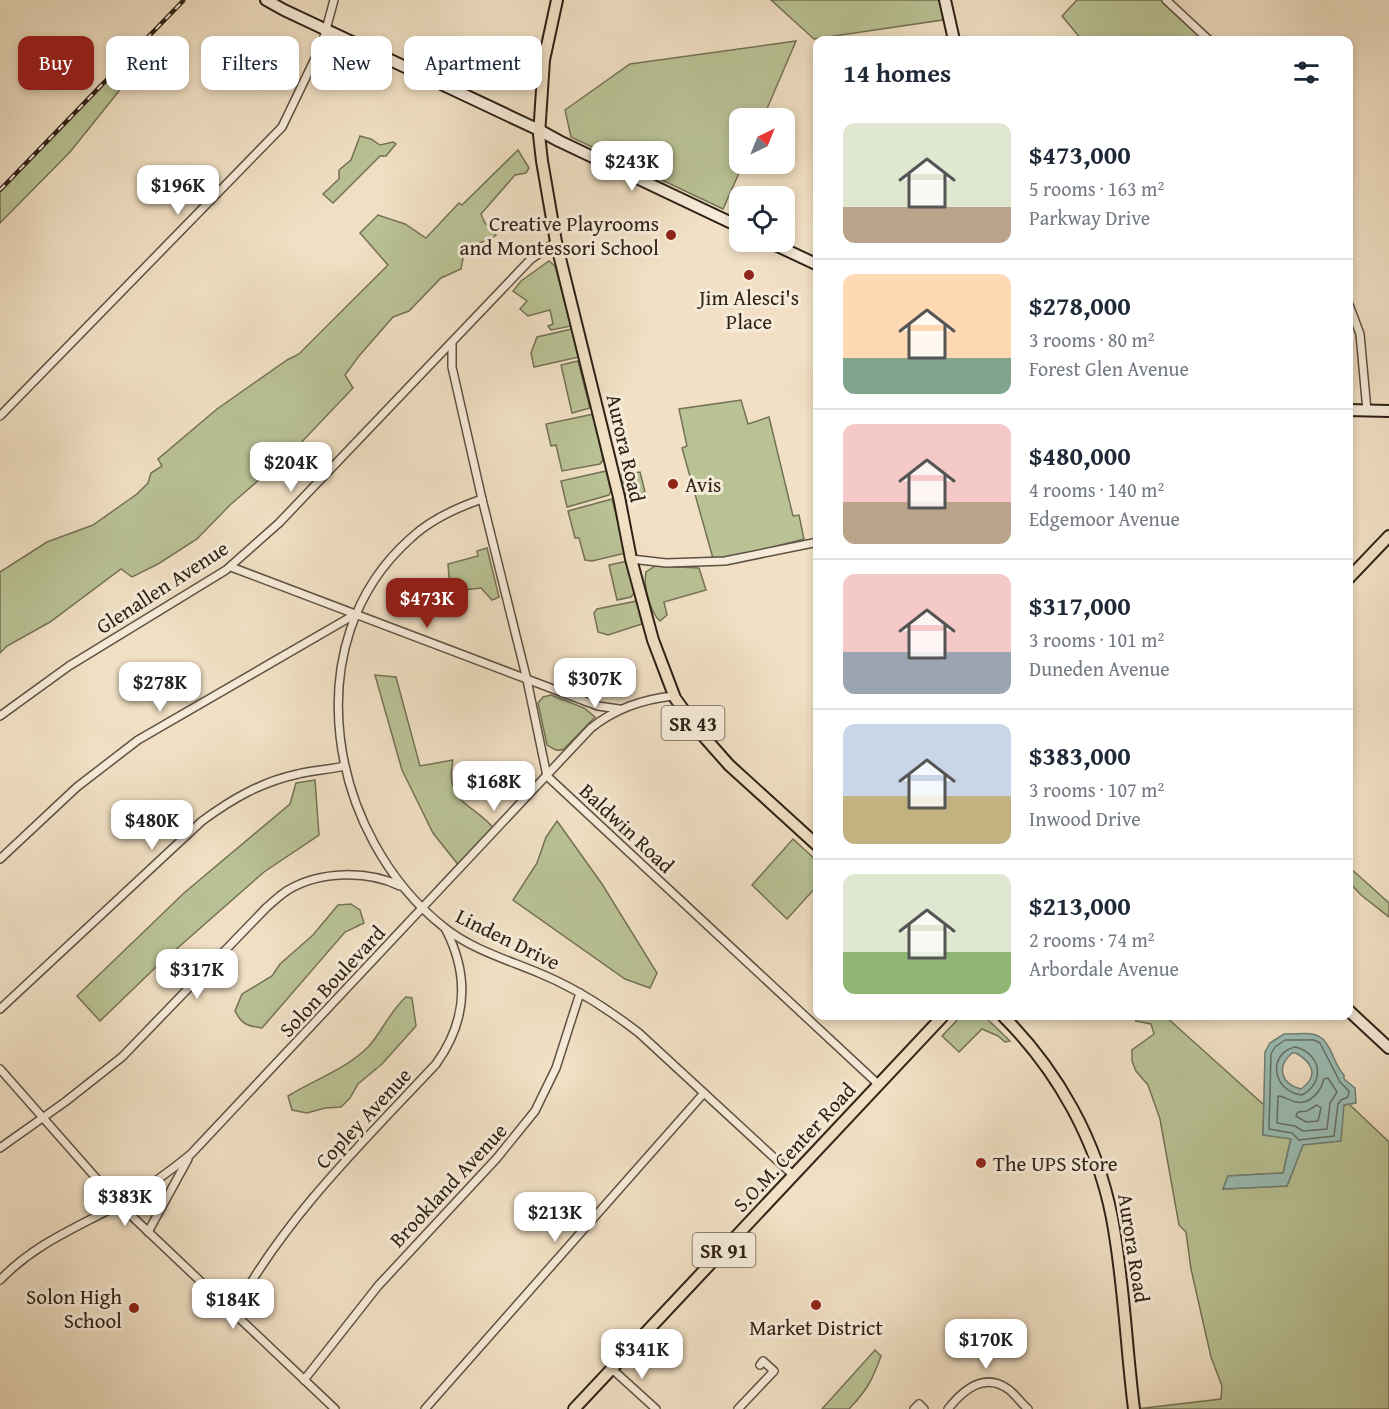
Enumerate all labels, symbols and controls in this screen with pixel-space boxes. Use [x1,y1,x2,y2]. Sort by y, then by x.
chip: Buy [18,36,94,90]
chip: Rent [106,36,189,90]
chip: Filters [201,36,299,90]
chip: New [311,36,392,90]
chip: Apartment [404,36,542,90]
text: 14 homes [843,53,951,92]
icon: filters [1290,56,1323,89]
north arrow [729,108,795,174]
map controls [729,108,795,252]
text: $473,000 [1029,135,1131,174]
pin: $243K [590,141,674,192]
text: $243K [605,146,659,175]
icon: home [891,147,963,219]
pin: $196K [136,165,220,216]
text: $196K [151,170,205,199]
text: 5 rooms · 163 m² [1029,174,1164,203]
button: locate [729,186,795,252]
text: Parkway Drive [1029,203,1150,232]
place label: Creative Playrooms and Montessori School [460,208,659,263]
marker: Creative Playrooms and Montessori School [664,228,678,242]
marker: Jim Alesci's Place [742,268,756,282]
place label: Jim Alesci's Place [696,282,799,337]
text: $278,000 [1029,286,1131,325]
icon: home [891,298,963,370]
text: 3 rooms · 80 m² [1029,325,1155,354]
text: Forest Glen Avenue [1029,354,1189,383]
street label: Aurora Road [599,391,654,506]
text: $480,000 [1029,436,1131,475]
pin: $204K [249,442,333,493]
text: $204K [264,447,318,476]
icon: home [891,448,963,520]
place label: Avis [685,469,721,500]
text: 4 rooms · 140 m² [1029,475,1164,504]
marker: Avis [666,477,680,491]
text: Edgemoor Avenue [1029,504,1180,533]
street label: Glenallen Avenue [90,532,234,642]
pin: $473K [385,578,469,629]
text: $473K [400,583,454,612]
text: $317,000 [1029,586,1131,625]
icon: home [891,598,963,670]
text: 3 rooms · 101 m² [1029,625,1164,654]
text: Duneden Avenue [1029,654,1170,683]
pin: $307K [553,658,637,709]
pin: $278K [118,662,202,713]
text: $307K [568,663,622,692]
text: $278K [133,667,187,696]
road number: SR 43 [662,706,724,740]
text: $383,000 [1029,736,1131,775]
icon: home [891,748,963,820]
pin: $168K [452,761,536,812]
text: $168K [467,766,521,795]
text: 3 rooms · 107 m² [1029,775,1164,804]
street label: Baldwin Road [573,776,682,881]
pin: $480K [110,800,194,851]
text: Inwood Drive [1029,804,1141,833]
text: $480K [125,805,179,834]
text: $213,000 [1029,886,1131,925]
icon: home [891,898,963,970]
street label: Linden Drive [451,900,565,978]
street label: Solon Boulevard [272,917,393,1044]
text: 2 rooms · 74 m² [1029,925,1155,954]
pin: $317K [155,949,239,1000]
text: $317K [170,954,224,983]
text: Arbordale Avenue [1029,954,1179,983]
street label: Copley Avenue [308,1060,418,1176]
street label: S.O.M. Center Road [725,1075,863,1219]
street label: Brookland Avenue [382,1116,514,1254]
place label: The UPS Store [993,1148,1118,1179]
marker: The UPS Store [974,1156,988,1170]
pin: $383K [83,1176,167,1227]
text: $383K [98,1181,152,1210]
street label: Aurora Road [1110,1191,1158,1306]
pin: $213K [513,1192,597,1243]
text: $213K [528,1197,582,1226]
road number: SR 91 [692,1233,756,1267]
pin: $184K [191,1279,275,1330]
place label: Solon High School [26,1281,122,1336]
text: $184K [206,1284,260,1313]
marker: Market District [809,1298,823,1312]
marker: Solon High School [127,1301,141,1315]
place label: Market District [749,1312,883,1343]
pin: $170K [944,1319,1028,1370]
text: $170K [959,1324,1013,1353]
pin: $341K [600,1329,684,1380]
text: $341K [615,1334,669,1363]

